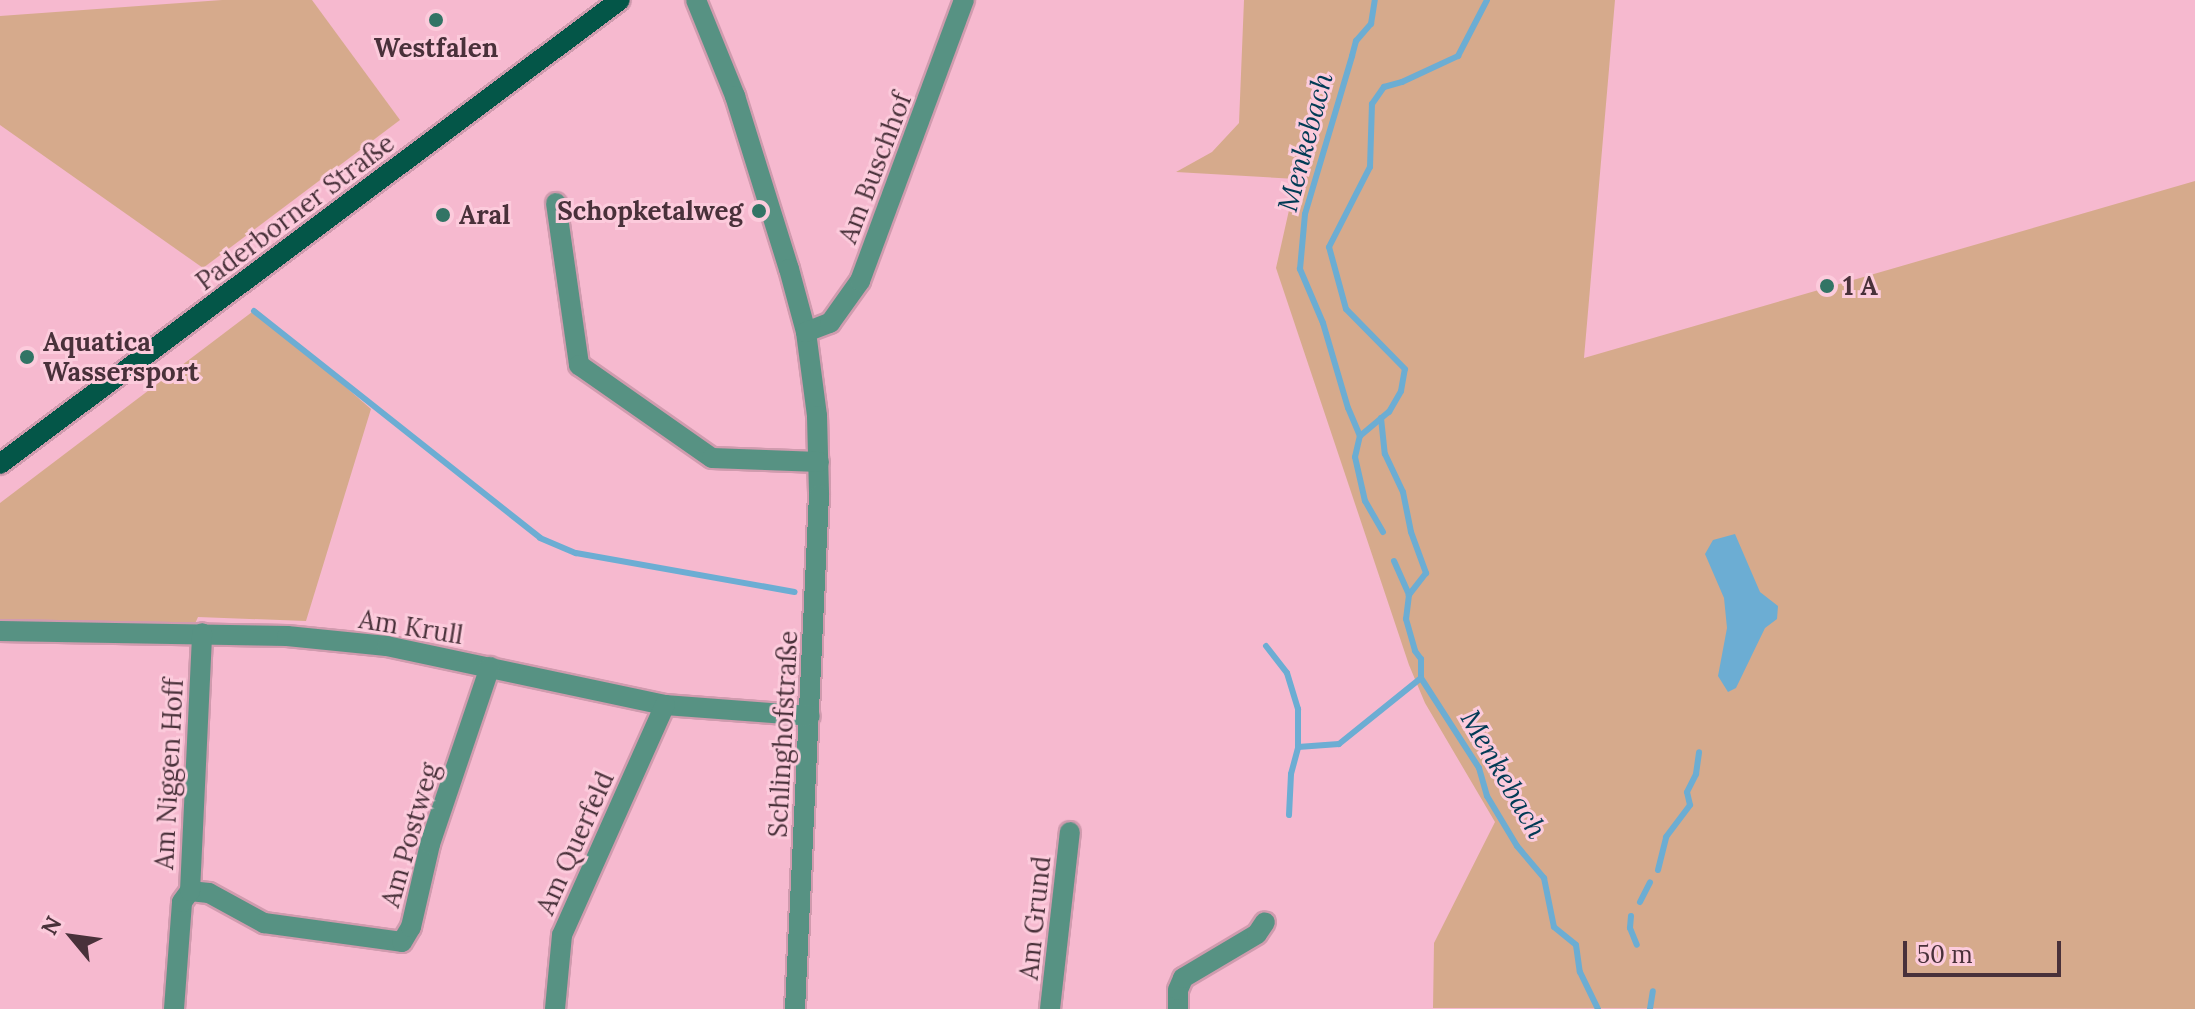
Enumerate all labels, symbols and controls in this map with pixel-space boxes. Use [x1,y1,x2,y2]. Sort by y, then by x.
marker: Westfalen [427,11,445,29]
place label: Westfalen [374,32,498,64]
water label: Menkebach [1270,69,1340,215]
street label: Am Buschhof [832,88,918,248]
street label: Paderborner Straße [190,127,400,297]
place label: Schopketalweg [557,195,743,227]
place label: Aral [459,199,510,231]
marker: Schopketalweg [750,202,768,220]
marker: Aral [434,206,452,224]
place label: 1 A [1843,270,1878,302]
marker: 1 A [1818,277,1836,295]
place label: Aquatica Wassersport [43,326,199,388]
marker: Aquatica Wassersport [18,348,36,366]
street label: Am Krull [357,603,465,651]
street label: Schlinghofstraße [762,630,804,838]
street label: Am Niggen Hoff [148,678,190,870]
water label: Menkebach [1454,704,1554,844]
street label: Am Postweg [375,759,445,911]
street label: Am Querfeld [530,767,620,919]
street label: Am Grund [1013,855,1057,981]
north arrow [32,897,112,977]
text: N [35,911,67,940]
scale bar [1907,925,2065,975]
text: 50 m [1917,939,1973,970]

